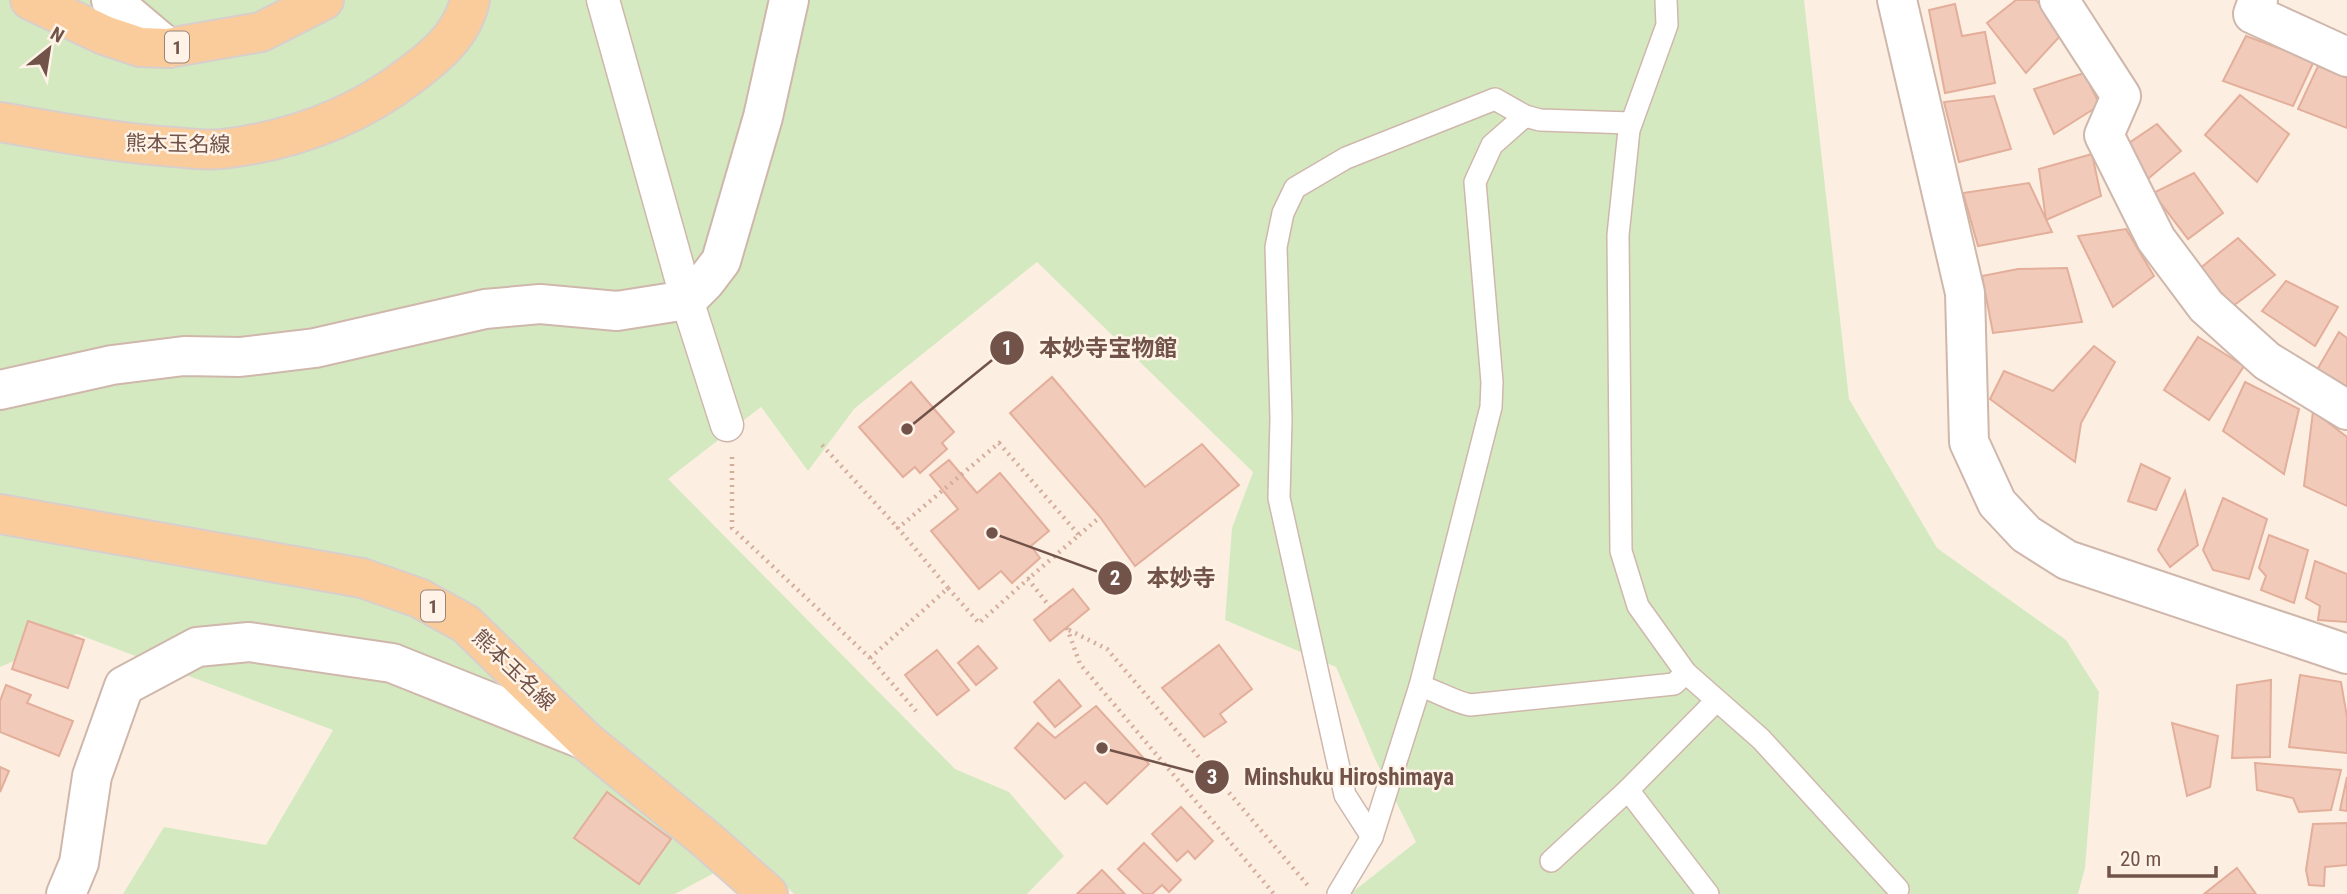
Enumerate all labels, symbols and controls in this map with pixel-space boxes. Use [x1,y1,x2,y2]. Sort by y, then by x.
north arrow [14,14,84,84]
text: N [46,22,68,48]
road number: 1 [165,32,189,62]
street label: 熊本玉名線 [125,131,231,157]
callout: 本妙寺宝物館 [990,326,1191,370]
text: 本妙寺宝物館 [1039,335,1177,362]
text: 1 [1002,336,1012,360]
callout: 本妙寺 [1098,556,1230,600]
text: 本妙寺 [1147,565,1216,592]
text: 2 [1110,566,1120,590]
road number: 1 [421,590,445,622]
street label: 熊本玉名線 [468,625,560,715]
callout: Minshuku Hiroshimaya [1195,755,1468,799]
text: Minshuku Hiroshimaya [1244,764,1454,791]
text: 3 [1207,765,1217,789]
scale bar [2109,834,2216,878]
text: 20 m [2120,847,2161,871]

